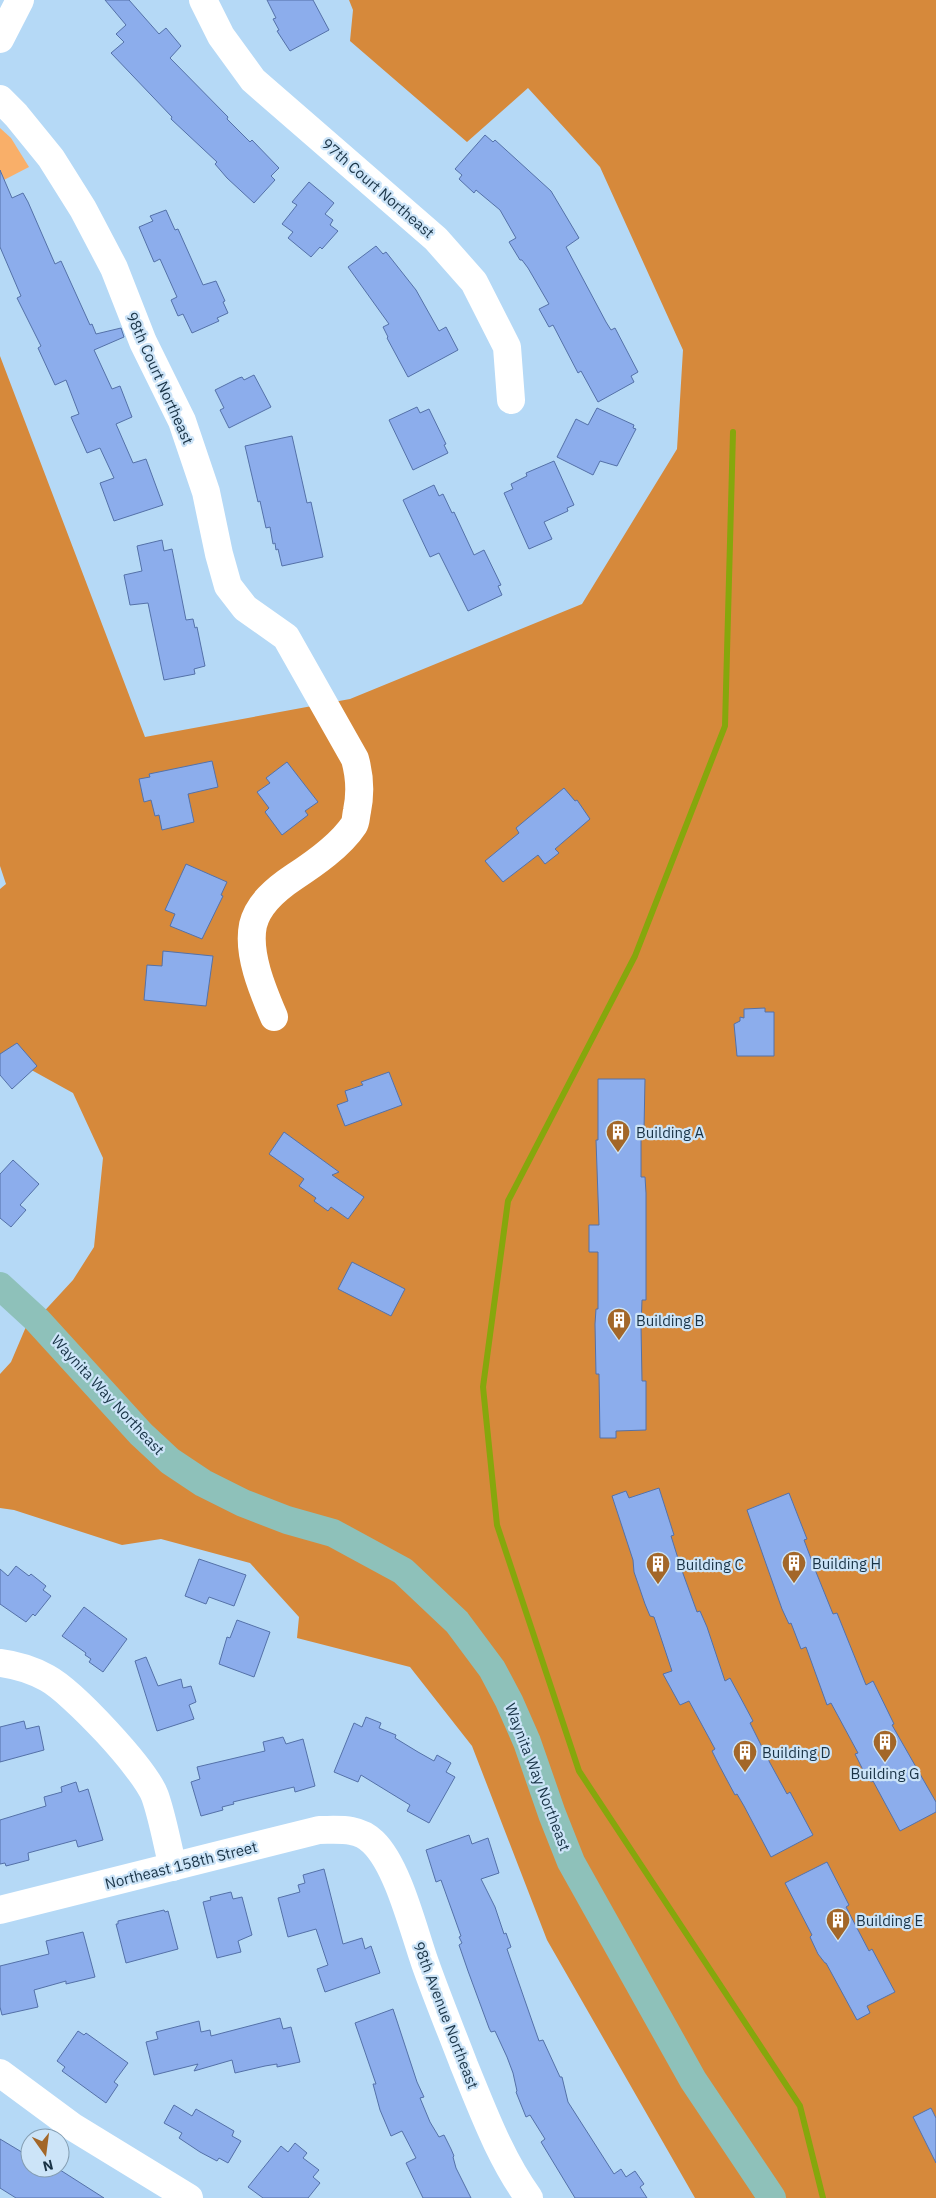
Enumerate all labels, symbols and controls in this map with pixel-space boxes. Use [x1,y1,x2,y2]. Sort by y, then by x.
street label: 97th Court Northeast [318,134,438,242]
street label: 98th Court Northeast [122,309,198,447]
building icon: Building A [605,1119,631,1153]
place label: Building A [636,1123,705,1142]
building icon: Building B [606,1307,632,1341]
place label: Building B [636,1311,704,1330]
street label: Waynita Way Northeast [48,1331,168,1459]
building icon: Building H [781,1550,807,1584]
building icon: Building C [645,1551,671,1585]
place label: Building H [812,1554,881,1573]
place label: Building C [676,1555,744,1574]
street label: Waynita Way Northeast [501,1700,575,1854]
building icon: Building G [872,1729,898,1763]
building icon: Building D [732,1739,758,1773]
place label: Building D [762,1743,831,1762]
place label: Building G [850,1764,920,1783]
street label: Northeast 158th Street [103,1837,259,1893]
building icon: Building E [825,1907,851,1941]
place label: Building E [856,1911,923,1930]
street label: 98th Avenue Northeast [409,1939,483,2091]
north arrow [20,2128,70,2178]
text: N [41,2156,55,2176]

